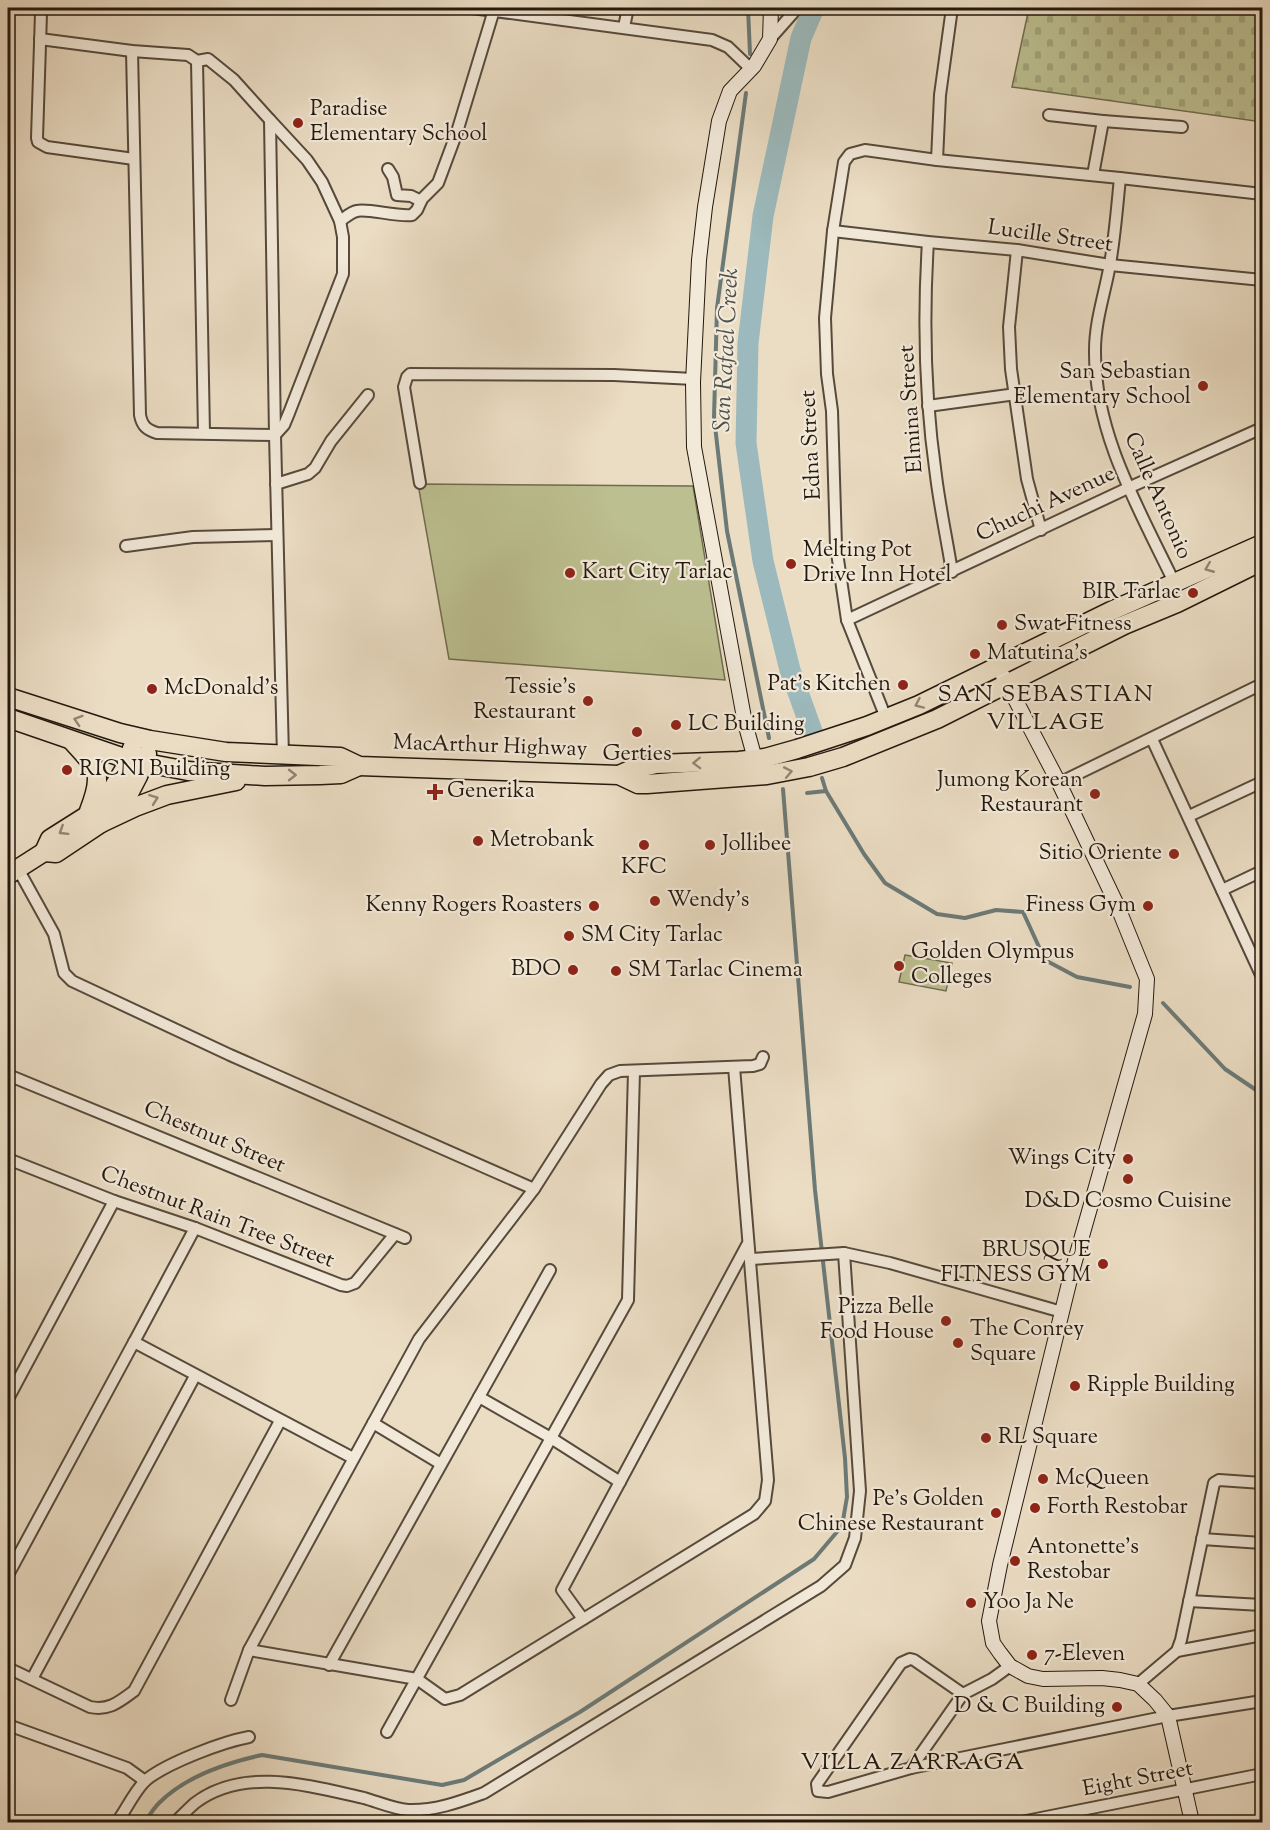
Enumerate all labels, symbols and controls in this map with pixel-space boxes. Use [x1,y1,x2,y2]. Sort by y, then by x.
place label: Paradise Elementary School [310,94,487,151]
marker: Paradise Elementary School [291,116,305,130]
street label: Lucille Street [985,212,1115,262]
water label: San Rafael Creek [706,267,748,433]
street label: Elmina Street [892,343,932,474]
place label: San Sebastian Elementary School [1014,357,1191,414]
marker: San Sebastian Elementary School [1196,379,1210,393]
street label: Edna Street [793,389,831,501]
street label: Calle Antonio [1115,427,1199,565]
street label: Chuchi Avenue [971,459,1121,551]
place label: Melting Pot Drive Inn Hotel [803,535,952,592]
place label: Kart City Tarlac [582,557,732,589]
marker: Melting Pot Drive Inn Hotel [784,557,798,571]
one-way arrow [1204,561,1215,573]
marker: Kart City Tarlac [563,566,577,580]
place label: BIR Tarlac [1082,577,1181,609]
marker: BIR Tarlac [1186,586,1200,600]
place label: Swat Fitness [1014,609,1132,641]
marker: Swat Fitness [995,618,1009,632]
place label: Matutina's [987,638,1088,670]
marker: Matutina's [968,647,982,661]
place label: Pat's Kitchen [768,669,891,701]
place label: Tessie's Restaurant [473,672,576,729]
place label: McDonald's [164,673,278,705]
marker: Pat's Kitchen [896,678,910,692]
district label: SAN SEBASTIAN VILLAGE [938,678,1154,740]
marker: McDonald's [145,682,159,696]
marker: Tessie's Restaurant [581,694,595,708]
one-way arrow [914,697,925,709]
place label: LC Building [688,709,805,741]
one-way arrow [73,714,84,727]
marker: LC Building [669,718,683,732]
marker: Gerties [630,725,644,739]
street label: MacArthur Highway [392,728,588,766]
place label: Gerties [602,739,672,771]
place label: RICNI Building [79,754,230,786]
one-way arrow [692,756,701,769]
marker: RICNI Building [60,763,74,777]
place label: Jumong Korean Restaurant [936,765,1083,822]
one-way arrow [783,766,793,779]
one-way arrow [288,769,297,781]
place label: Generika [447,776,535,808]
marker: Generika [428,785,442,799]
marker: Jumong Korean Restaurant [1088,787,1102,801]
one-way arrow [149,794,159,807]
one-way arrow [59,823,69,835]
place label: Metrobank [490,825,595,857]
place label: Jollibee [721,829,791,861]
marker: Metrobank [471,834,485,848]
marker: KFC [637,838,651,852]
marker: Jollibee [703,838,717,852]
place label: Sitio Oriente [1038,838,1162,870]
marker: Sitio Oriente [1167,847,1181,861]
place label: KFC [621,852,667,884]
place label: Wendy's [667,885,749,917]
place label: Kenny Rogers Roasters [365,890,582,922]
place label: Finess Gym [1026,890,1136,922]
marker: Wendy's [648,894,662,908]
marker: Kenny Rogers Roasters [587,899,601,913]
marker: Finess Gym [1141,899,1155,913]
place label: SM City Tarlac [581,920,723,952]
marker: SM City Tarlac [562,929,576,943]
place label: Golden Olympus Colleges [911,937,1074,994]
place label: BDO [511,954,561,986]
place label: SM Tarlac Cinema [628,955,803,987]
marker: Golden Olympus Colleges [892,959,906,973]
marker: BDO [566,963,580,977]
marker: SM Tarlac Cinema [609,964,623,978]
street label: Chestnut Street [138,1094,290,1182]
place label: Wings City [1008,1143,1116,1175]
marker: Wings City [1121,1152,1135,1166]
street label: Chestnut Rain Tree Street [95,1159,339,1278]
marker: D&D Cosmo Cuisine [1121,1172,1135,1186]
place label: D&D Cosmo Cuisine [1024,1186,1232,1218]
place label: BRUSQUE FITNESS GYM [940,1235,1091,1292]
marker: BRUSQUE FITNESS GYM [1096,1257,1110,1271]
place label: Pizza Belle Food House [820,1292,934,1349]
marker: Pizza Belle Food House [939,1314,953,1328]
place label: The Conrey Square [970,1314,1084,1371]
marker: The Conrey Square [951,1336,965,1350]
place label: Ripple Building [1087,1370,1235,1402]
marker: Ripple Building [1068,1379,1082,1393]
place label: RL Square [998,1422,1098,1454]
marker: RL Square [979,1431,993,1445]
place label: McQueen [1055,1463,1149,1495]
marker: McQueen [1036,1472,1050,1486]
place label: Pe's Golden Chinese Restaurant [798,1484,984,1541]
place label: Forth Restobar [1047,1492,1188,1524]
marker: Forth Restobar [1028,1501,1042,1515]
marker: Pe's Golden Chinese Restaurant [989,1506,1003,1520]
place label: Antonette's Restobar [1027,1532,1139,1589]
marker: Antonette's Restobar [1008,1554,1022,1568]
place label: Yoo Ja Ne [983,1587,1074,1619]
marker: Yoo Ja Ne [964,1596,978,1610]
place label: 7-Eleven [1044,1639,1125,1671]
marker: 7-Eleven [1025,1648,1039,1662]
place label: D & C Building [954,1691,1105,1723]
marker: D & C Building [1110,1700,1124,1714]
district label: VILLA ZARRAGA [800,1746,1026,1780]
street label: Eight Street [1080,1754,1196,1806]

